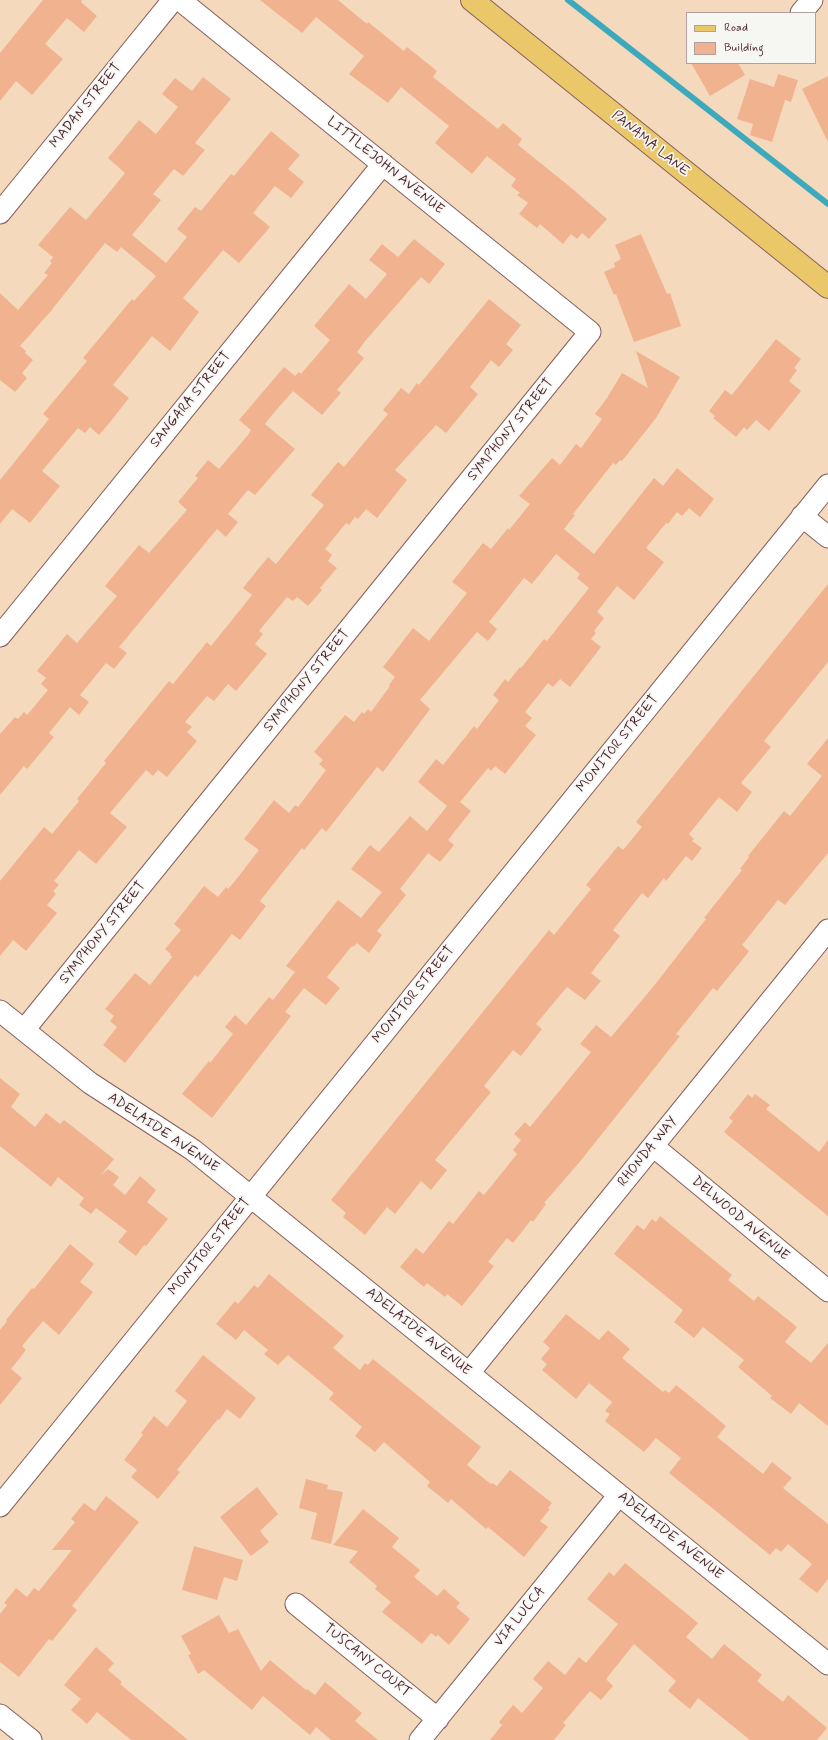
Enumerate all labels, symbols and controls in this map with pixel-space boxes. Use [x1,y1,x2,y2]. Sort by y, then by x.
legend [686,12,816,64]
text: Road [724,20,748,36]
text: Building [724,40,764,56]
street label: MADAN STREET [47,60,125,152]
street label: PANAMA LANE [608,108,692,180]
street label: LITTLEJOHN AVENUE [323,114,447,218]
street label: SANGARA STREET [147,349,235,451]
street label: SYMPHONY STREET [464,375,558,485]
street label: SYMPHONY STREET [260,626,354,736]
street label: MONITOR STREET [573,692,663,796]
street label: SYMPHONY STREET [56,878,150,988]
street label: MONITOR STREET [369,943,459,1047]
street label: ADELAIDE AVENUE [104,1090,222,1176]
street label: RHONDA WAY [615,1114,681,1190]
street label: DELWOOD AVENUE [688,1173,792,1265]
street label: MONITOR STREET [165,1195,255,1299]
street label: ADELAIDE AVENUE [362,1284,474,1380]
street label: ADELAIDE AVENUE [614,1488,726,1584]
street label: VIA LUCCA [491,1584,549,1650]
street label: TUSCANY COURT [320,1621,414,1701]

